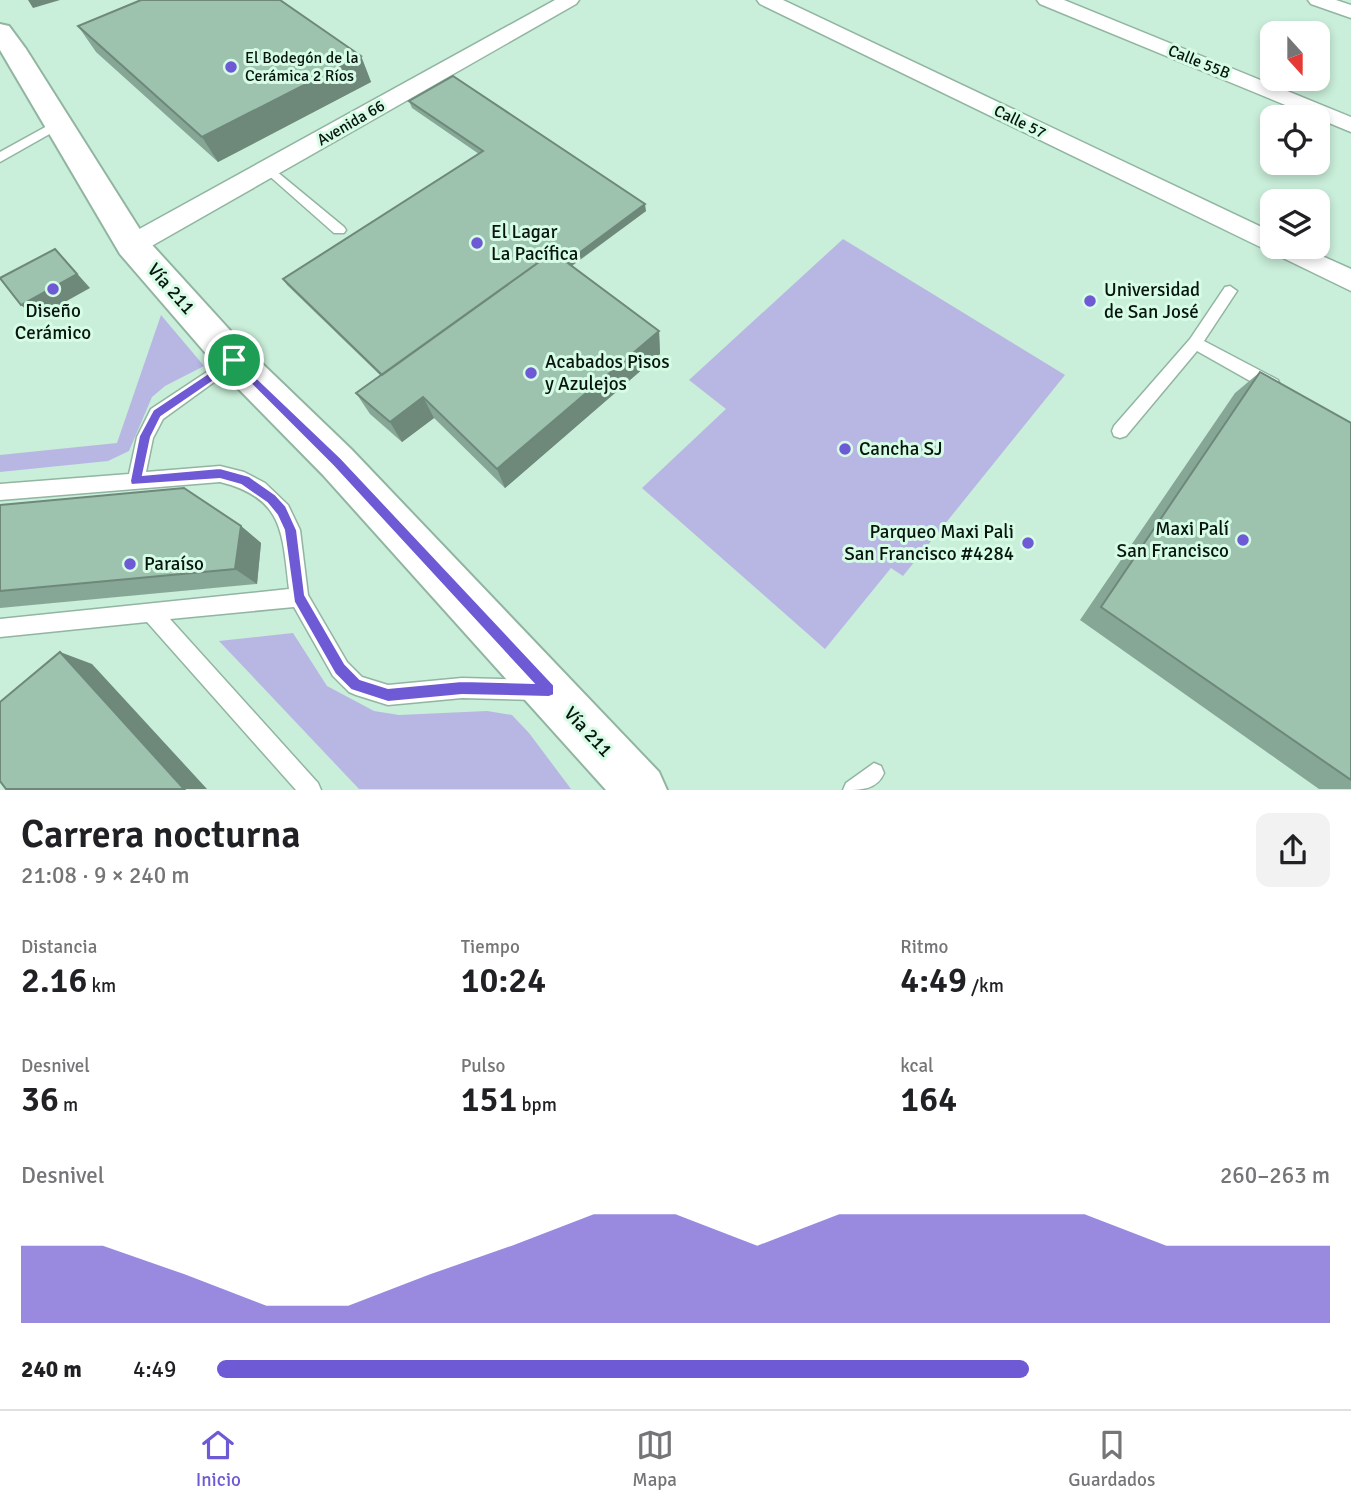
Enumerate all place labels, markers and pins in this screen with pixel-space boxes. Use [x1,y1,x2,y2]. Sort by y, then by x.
place label: El Bodegón de la Cerámica 2 Ríos [245,48,359,86]
marker: El Bodegón de la Cerámica 2 Ríos [223,59,239,75]
place label: El Lagar La Pacífica [491,220,578,266]
marker: El Lagar La Pacífica [469,235,485,251]
place label: Universidad de San José [1104,278,1200,324]
marker: Diseño Cerámico [45,281,61,297]
marker: Universidad de San José [1082,293,1098,309]
place label: Diseño Cerámico [15,299,91,345]
pin [204,330,264,390]
place label: Acabados Pisos y Azulejos [545,350,670,396]
marker: Acabados Pisos y Azulejos [523,365,539,381]
place label: Cancha SJ [859,437,943,461]
marker: Cancha SJ [837,441,853,457]
place label: Maxi Palí San Francisco [1117,517,1230,563]
place label: Parqueo Maxi Pali San Francisco #4284 [844,520,1014,566]
marker: Maxi Palí San Francisco [1235,532,1251,548]
marker: Parqueo Maxi Pali San Francisco #4284 [1020,535,1036,551]
place label: Paraíso [144,552,204,576]
marker: Paraíso [122,556,138,572]

